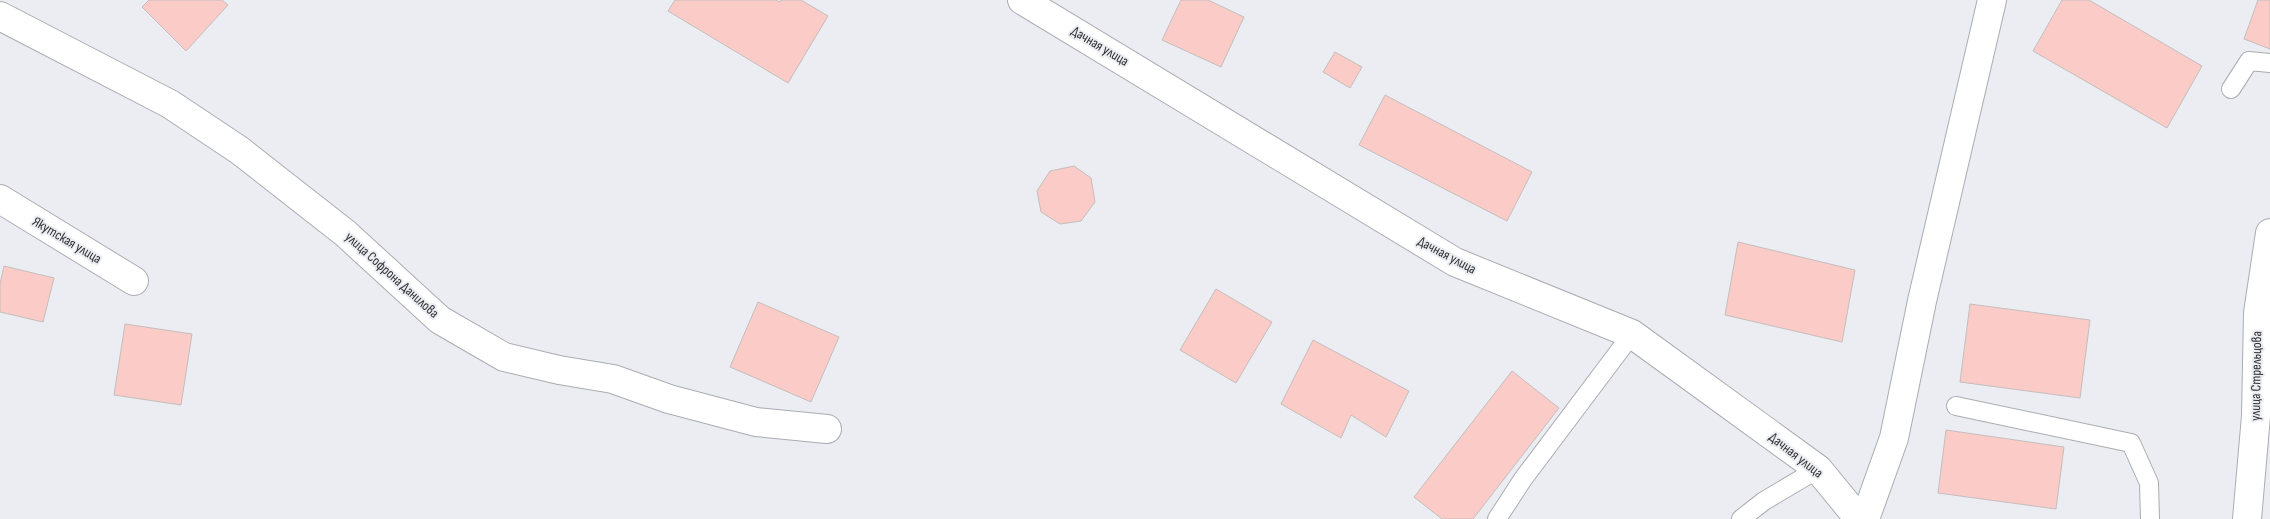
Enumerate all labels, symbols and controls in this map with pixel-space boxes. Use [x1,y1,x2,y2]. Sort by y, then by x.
street label: Дачная улица [1068,22,1132,70]
street label: Якутская улица [29,213,105,267]
street label: улица Софрона Данилова [342,228,442,322]
street label: Дачная улица [1415,232,1479,278]
street label: улица Стрельцова [2247,331,2265,421]
street label: Дачная улица [1766,429,1826,481]

